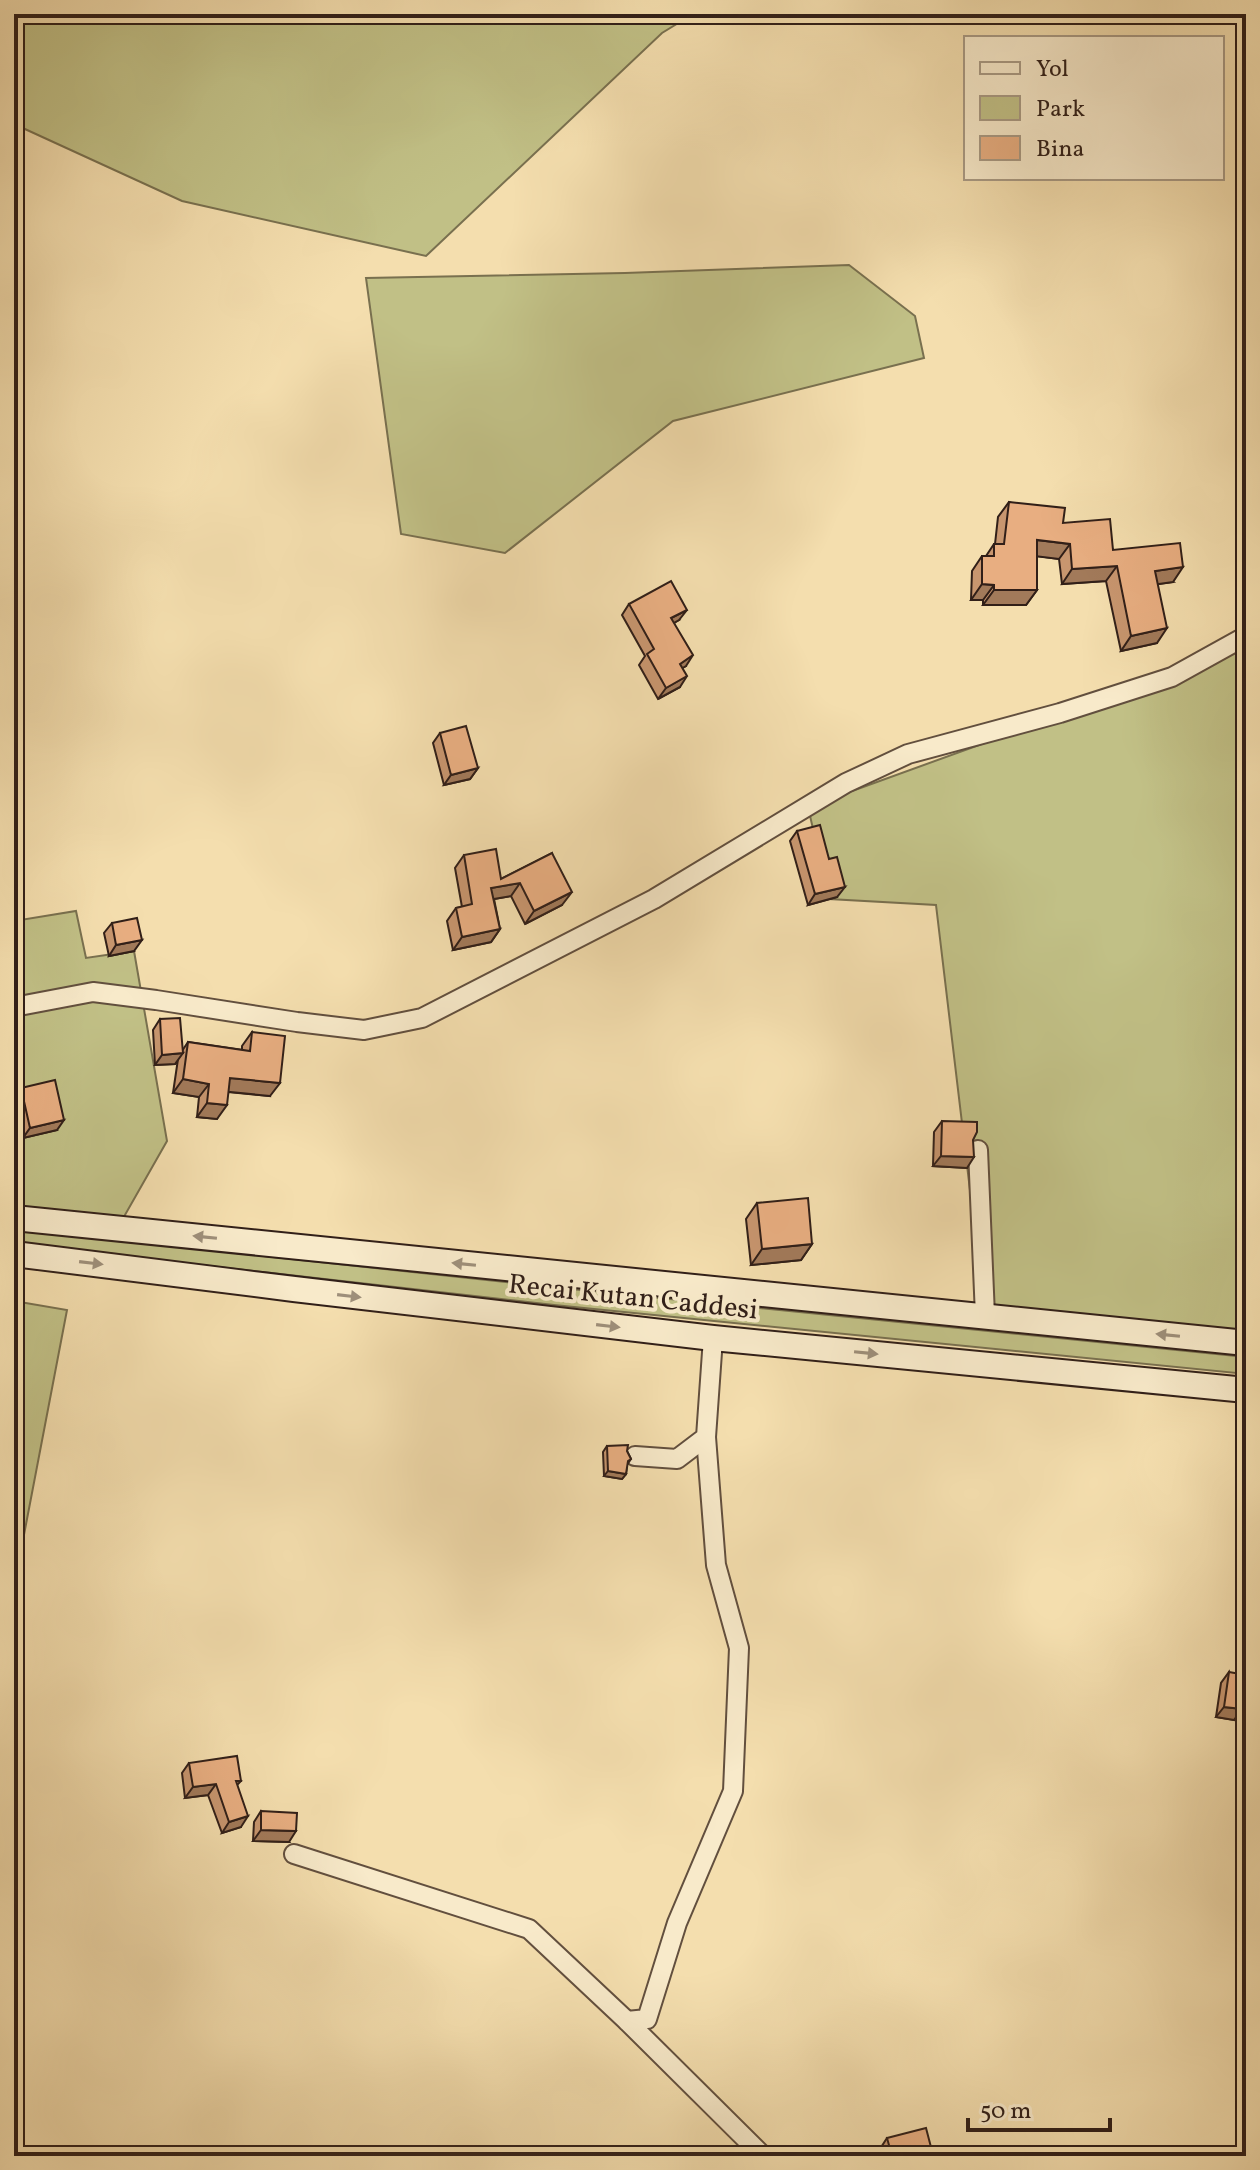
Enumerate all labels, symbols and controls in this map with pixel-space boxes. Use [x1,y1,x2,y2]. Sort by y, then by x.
legend [964,36,1224,180]
text: Yol [1036,53,1069,87]
text: Park [1036,93,1085,127]
text: Bina [1036,133,1084,167]
one-way arrow [192,1231,217,1244]
one-way arrow [79,1257,104,1270]
one-way arrow [451,1257,476,1270]
street label: Recai Kutan Caddesi [506,1266,760,1330]
one-way arrow [337,1289,362,1302]
one-way arrow [596,1320,621,1333]
one-way arrow [1155,1328,1180,1341]
one-way arrow [854,1347,879,1360]
scale bar [968,2082,1110,2132]
text: 50 m [980,2095,1032,2129]

